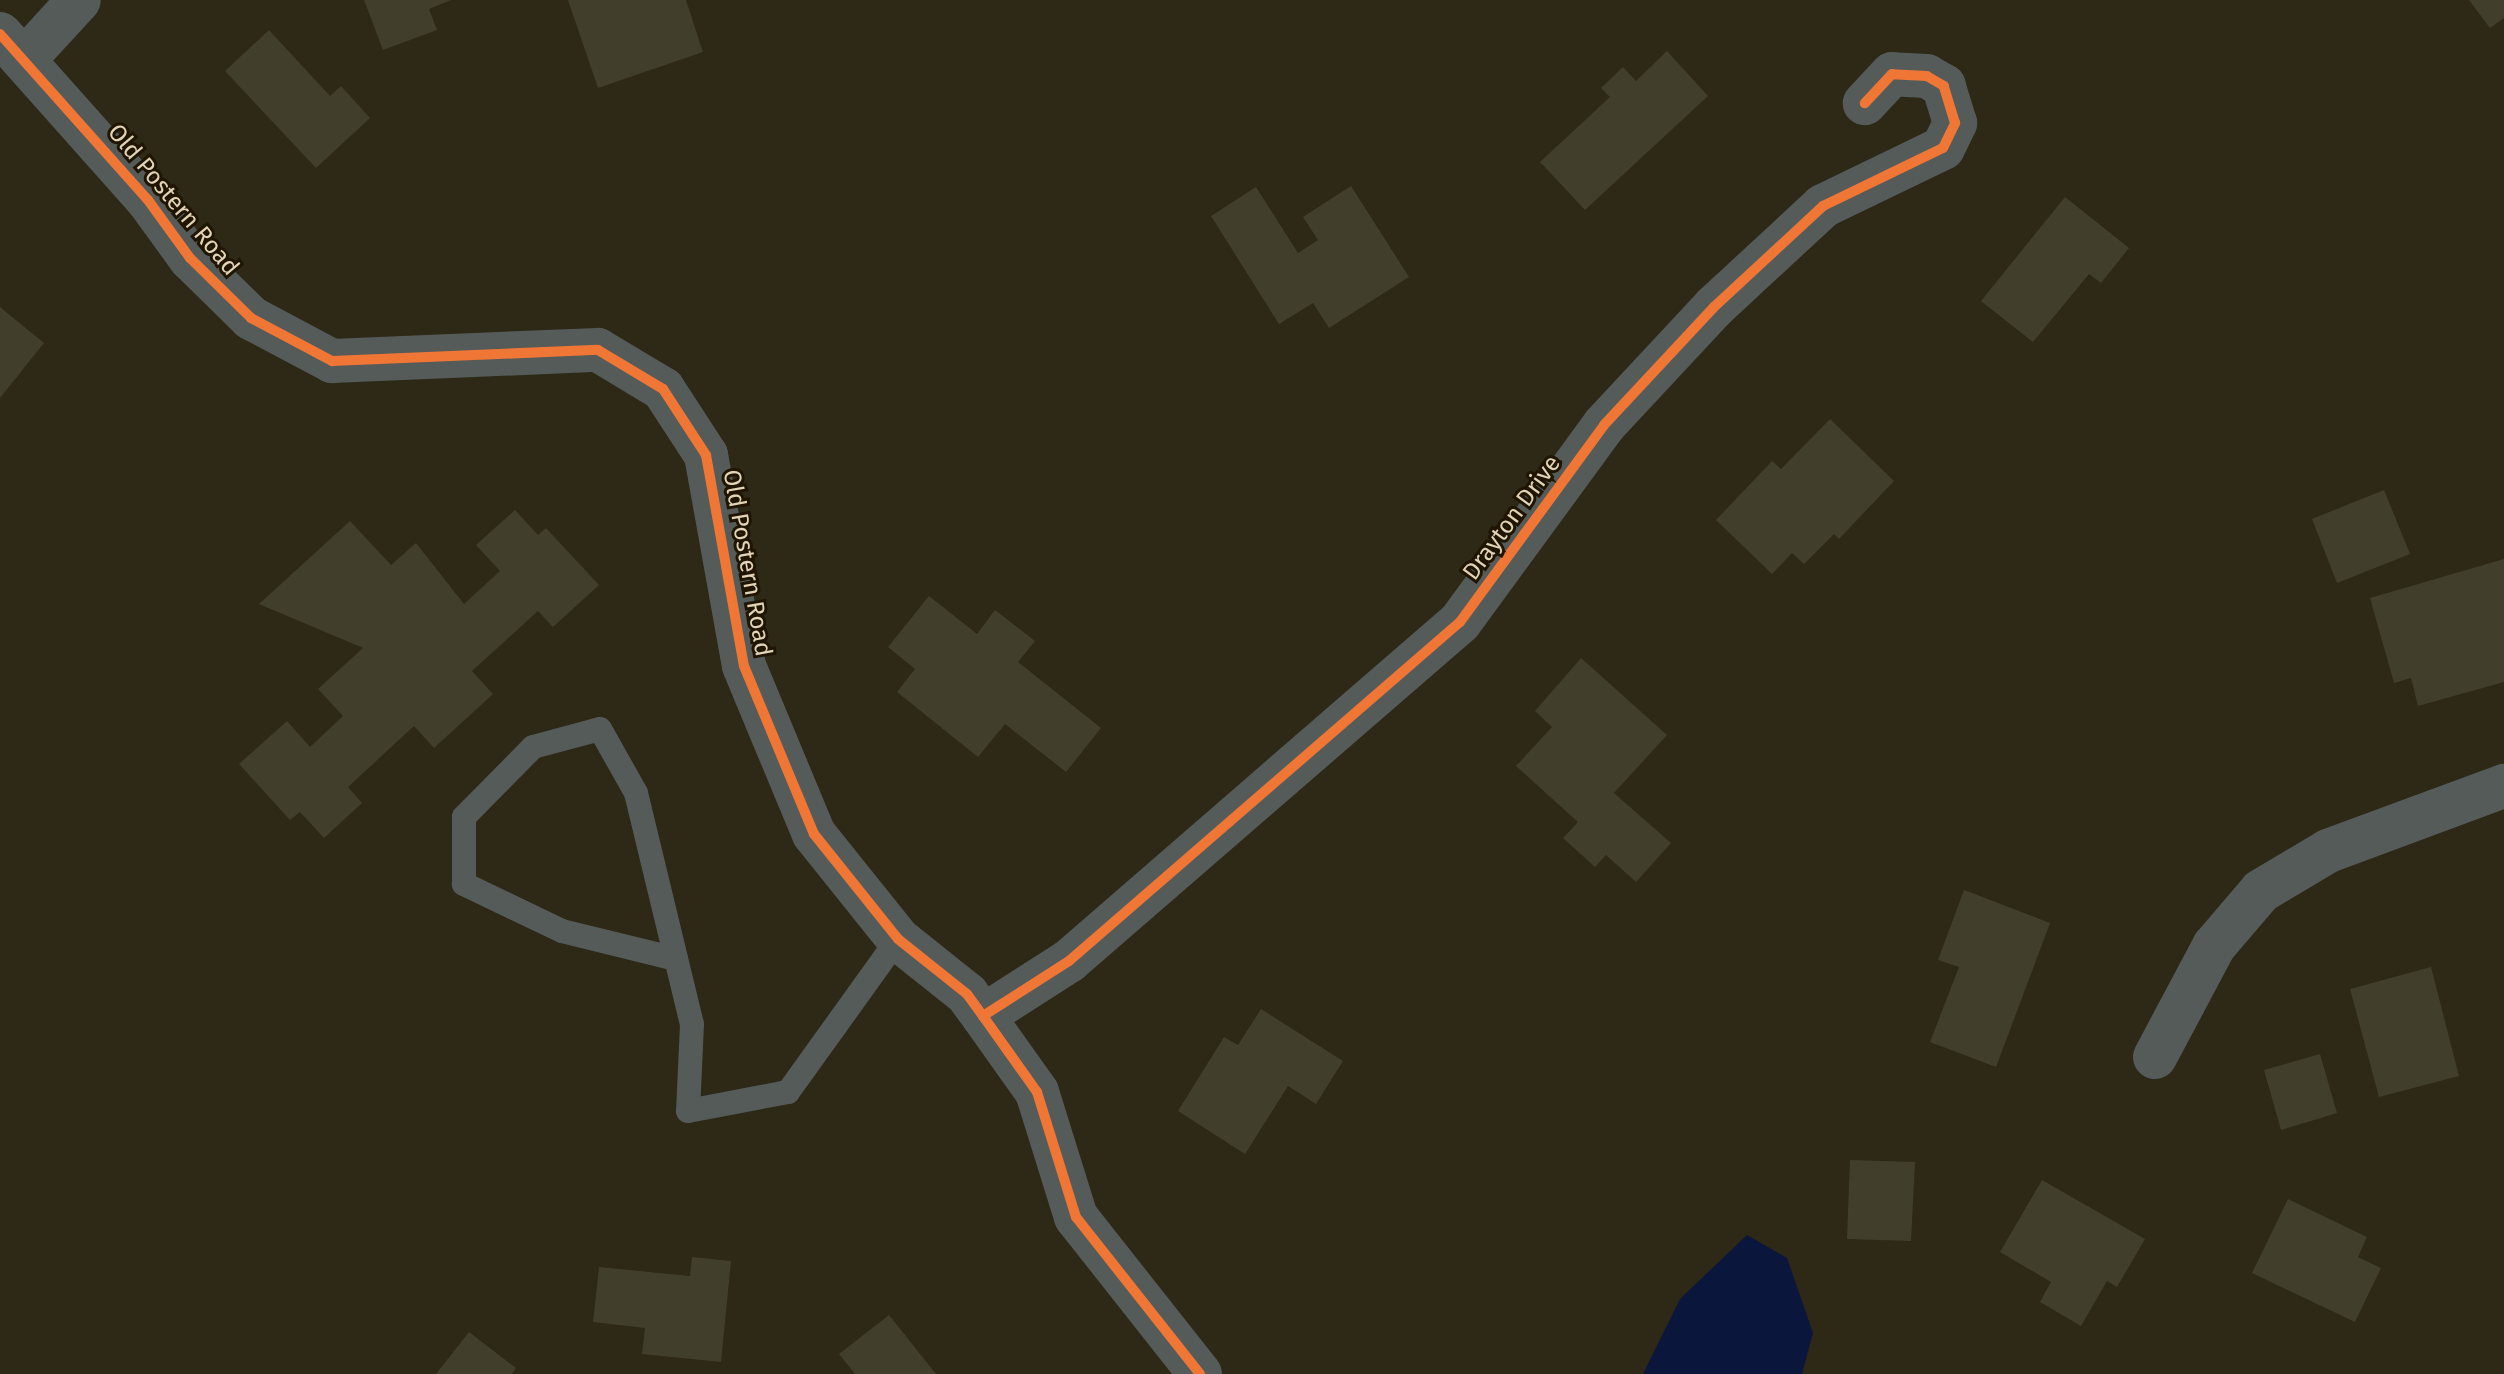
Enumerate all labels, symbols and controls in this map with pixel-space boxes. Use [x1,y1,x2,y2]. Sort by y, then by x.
street label: Old Postern Road [101,118,245,282]
street label: Drayton Drive [1457,450,1567,586]
street label: Old Postern Road [716,467,778,659]

